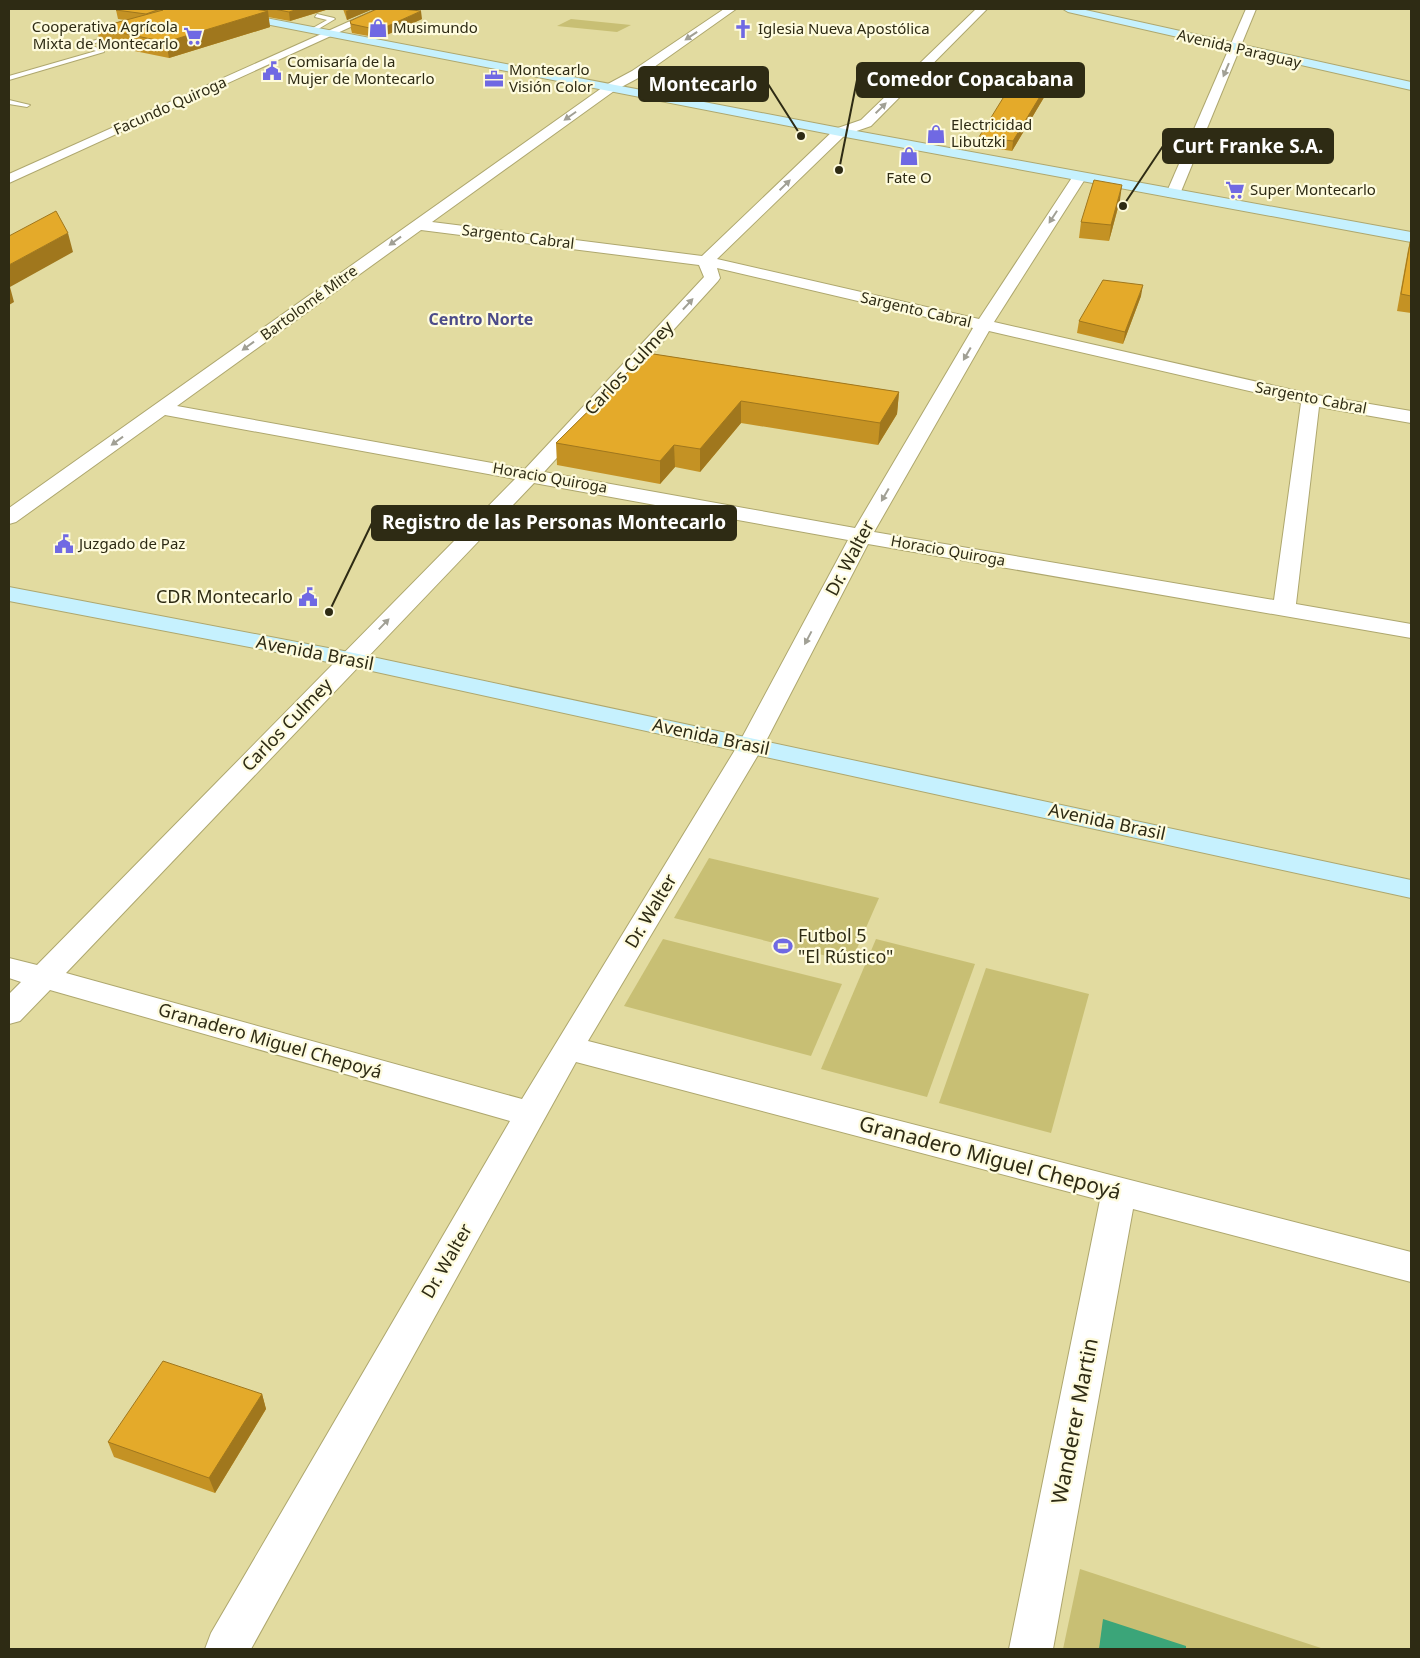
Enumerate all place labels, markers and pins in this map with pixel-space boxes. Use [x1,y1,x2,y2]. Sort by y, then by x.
place label: Cooperativa Agrícola Mixta de Montecarlo [32,16,178,53]
shop icon: Musimundo [367,17,389,39]
place label: Musimundo [393,17,478,37]
church icon: Iglesia Nueva Apostólica [732,18,754,40]
place label: Iglesia Nueva Apostólica [758,18,930,38]
supermarket icon: Cooperativa Agrícola Mixta de Montecarlo [182,25,204,47]
place label: Comisaría de la Mujer de Montecarlo [287,51,434,88]
place label: Montecarlo Visión Color [509,59,593,96]
public building icon: Comisaría de la Mujer de Montecarlo [261,60,283,82]
callout: Comedor Copacabana [857,63,1084,97]
callout: Montecarlo [639,67,768,101]
office icon: Montecarlo Visión Color [483,68,505,90]
place label: Electricidad Libutzki [951,114,1032,151]
shop icon: Electricidad Libutzki [925,123,947,145]
callout: Curt Franke S.A. [1163,129,1333,163]
shop icon: Fate O [898,145,920,167]
place label: Fate O [886,167,932,187]
supermarket icon: Super Montecarlo [1224,179,1246,201]
place label: Super Montecarlo [1250,179,1376,199]
callout: Registro de las Personas Montecarlo [372,506,736,540]
public building icon: Juzgado de Paz [53,533,75,555]
place label: Juzgado de Paz [77,533,185,553]
place label: CDR Montecarlo [156,584,293,608]
public building icon: CDR Montecarlo [297,586,319,608]
place label: Futbol 5 "El Rústico" [798,923,893,968]
sports icon: Futbol 5 "El Rústico" [772,935,794,957]

